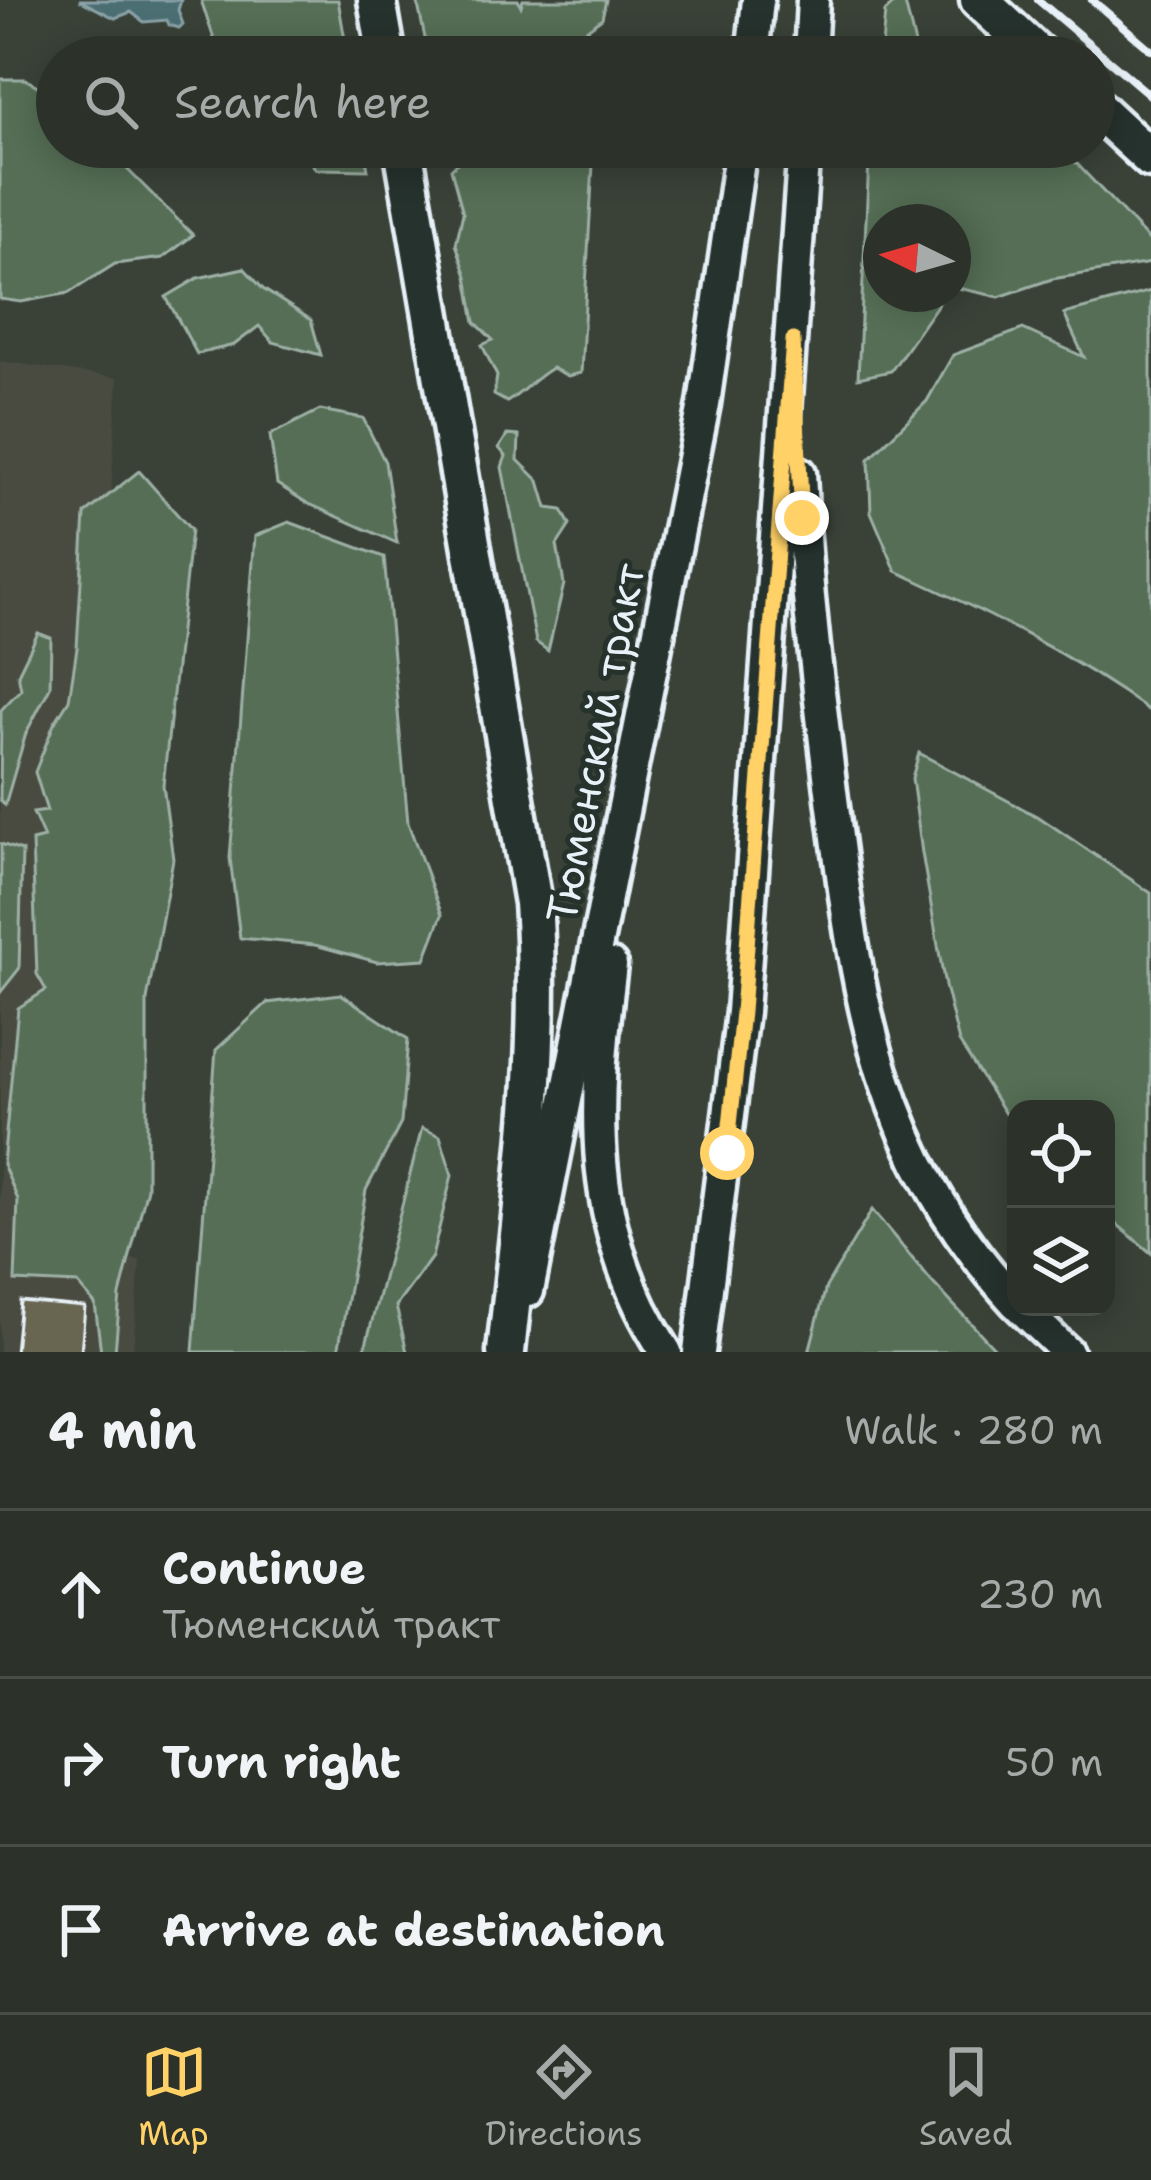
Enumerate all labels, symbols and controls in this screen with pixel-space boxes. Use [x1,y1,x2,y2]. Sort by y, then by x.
search box [36,36,1115,168]
icon: search [78,69,144,135]
text: Search here [174,72,431,132]
north arrow [863,204,971,312]
route end [775,491,829,545]
street label: Тюменский тракт [533,558,657,927]
map controls [1007,1100,1115,1316]
button: locate [1007,1100,1115,1208]
route start [700,1126,754,1180]
button: layers [1007,1208,1115,1316]
text: 4 min [48,1396,197,1464]
text: Walk · 280 m [844,1404,1103,1456]
text: Continue [162,1538,366,1598]
icon: ahead [48,1561,114,1627]
text: 230 m [977,1568,1103,1620]
text: Тюменский тракт [162,1598,500,1650]
icon: right [48,1729,114,1795]
text: Turn right [162,1732,401,1792]
text: 50 m [1005,1736,1103,1788]
icon: arrive [48,1897,114,1963]
text: Arrive at destination [162,1900,665,1960]
tab: Map [138,2039,209,2156]
tab: Directions [485,2039,643,2156]
tab: Saved [919,2039,1013,2156]

